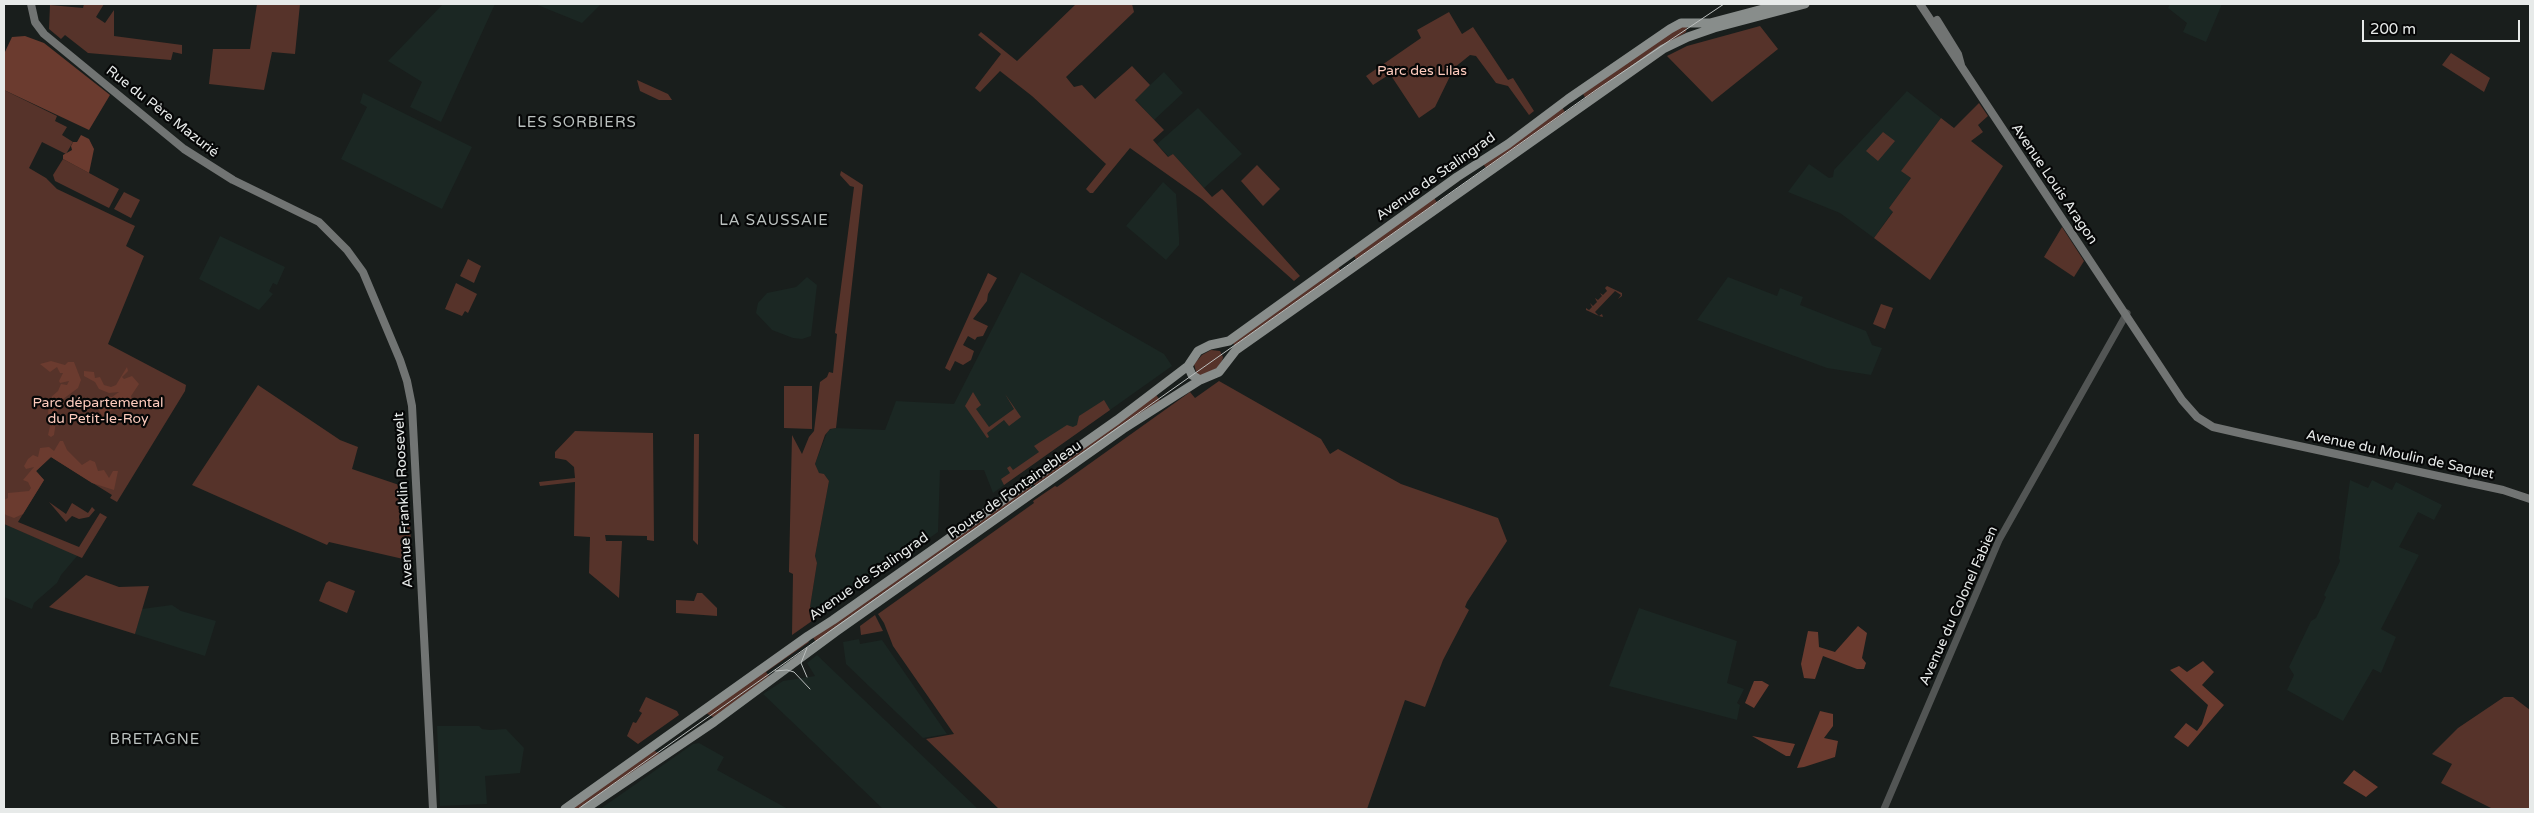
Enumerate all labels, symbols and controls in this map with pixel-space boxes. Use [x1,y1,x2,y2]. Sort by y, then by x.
scale bar [2364,10,2522,42]
text: 200 m [2370,20,2416,38]
street label: Rue du Père Mazurié [102,63,222,161]
park label: Parc des Lilas [1377,63,1467,79]
district label: LES SORBIERS [516,114,638,132]
street label: Avenue Louis Aragon [2007,120,2101,248]
street label: Avenue de Stalingrad [1373,129,1499,225]
district label: LA SAUSSAIE [718,212,830,230]
park label: Parc départemental du Petit-le-Roy [33,395,163,428]
street label: Avenue Franklin Roosevelt [391,412,417,588]
street label: Avenue du Moulin de Saquet [2304,427,2496,483]
street label: Route de Fontainebleau [945,438,1085,542]
street label: Avenue du Colonel Fabien [1916,524,2002,688]
street label: Avenue de Stalingrad [806,529,932,625]
district label: BRETAGNE [109,731,201,749]

